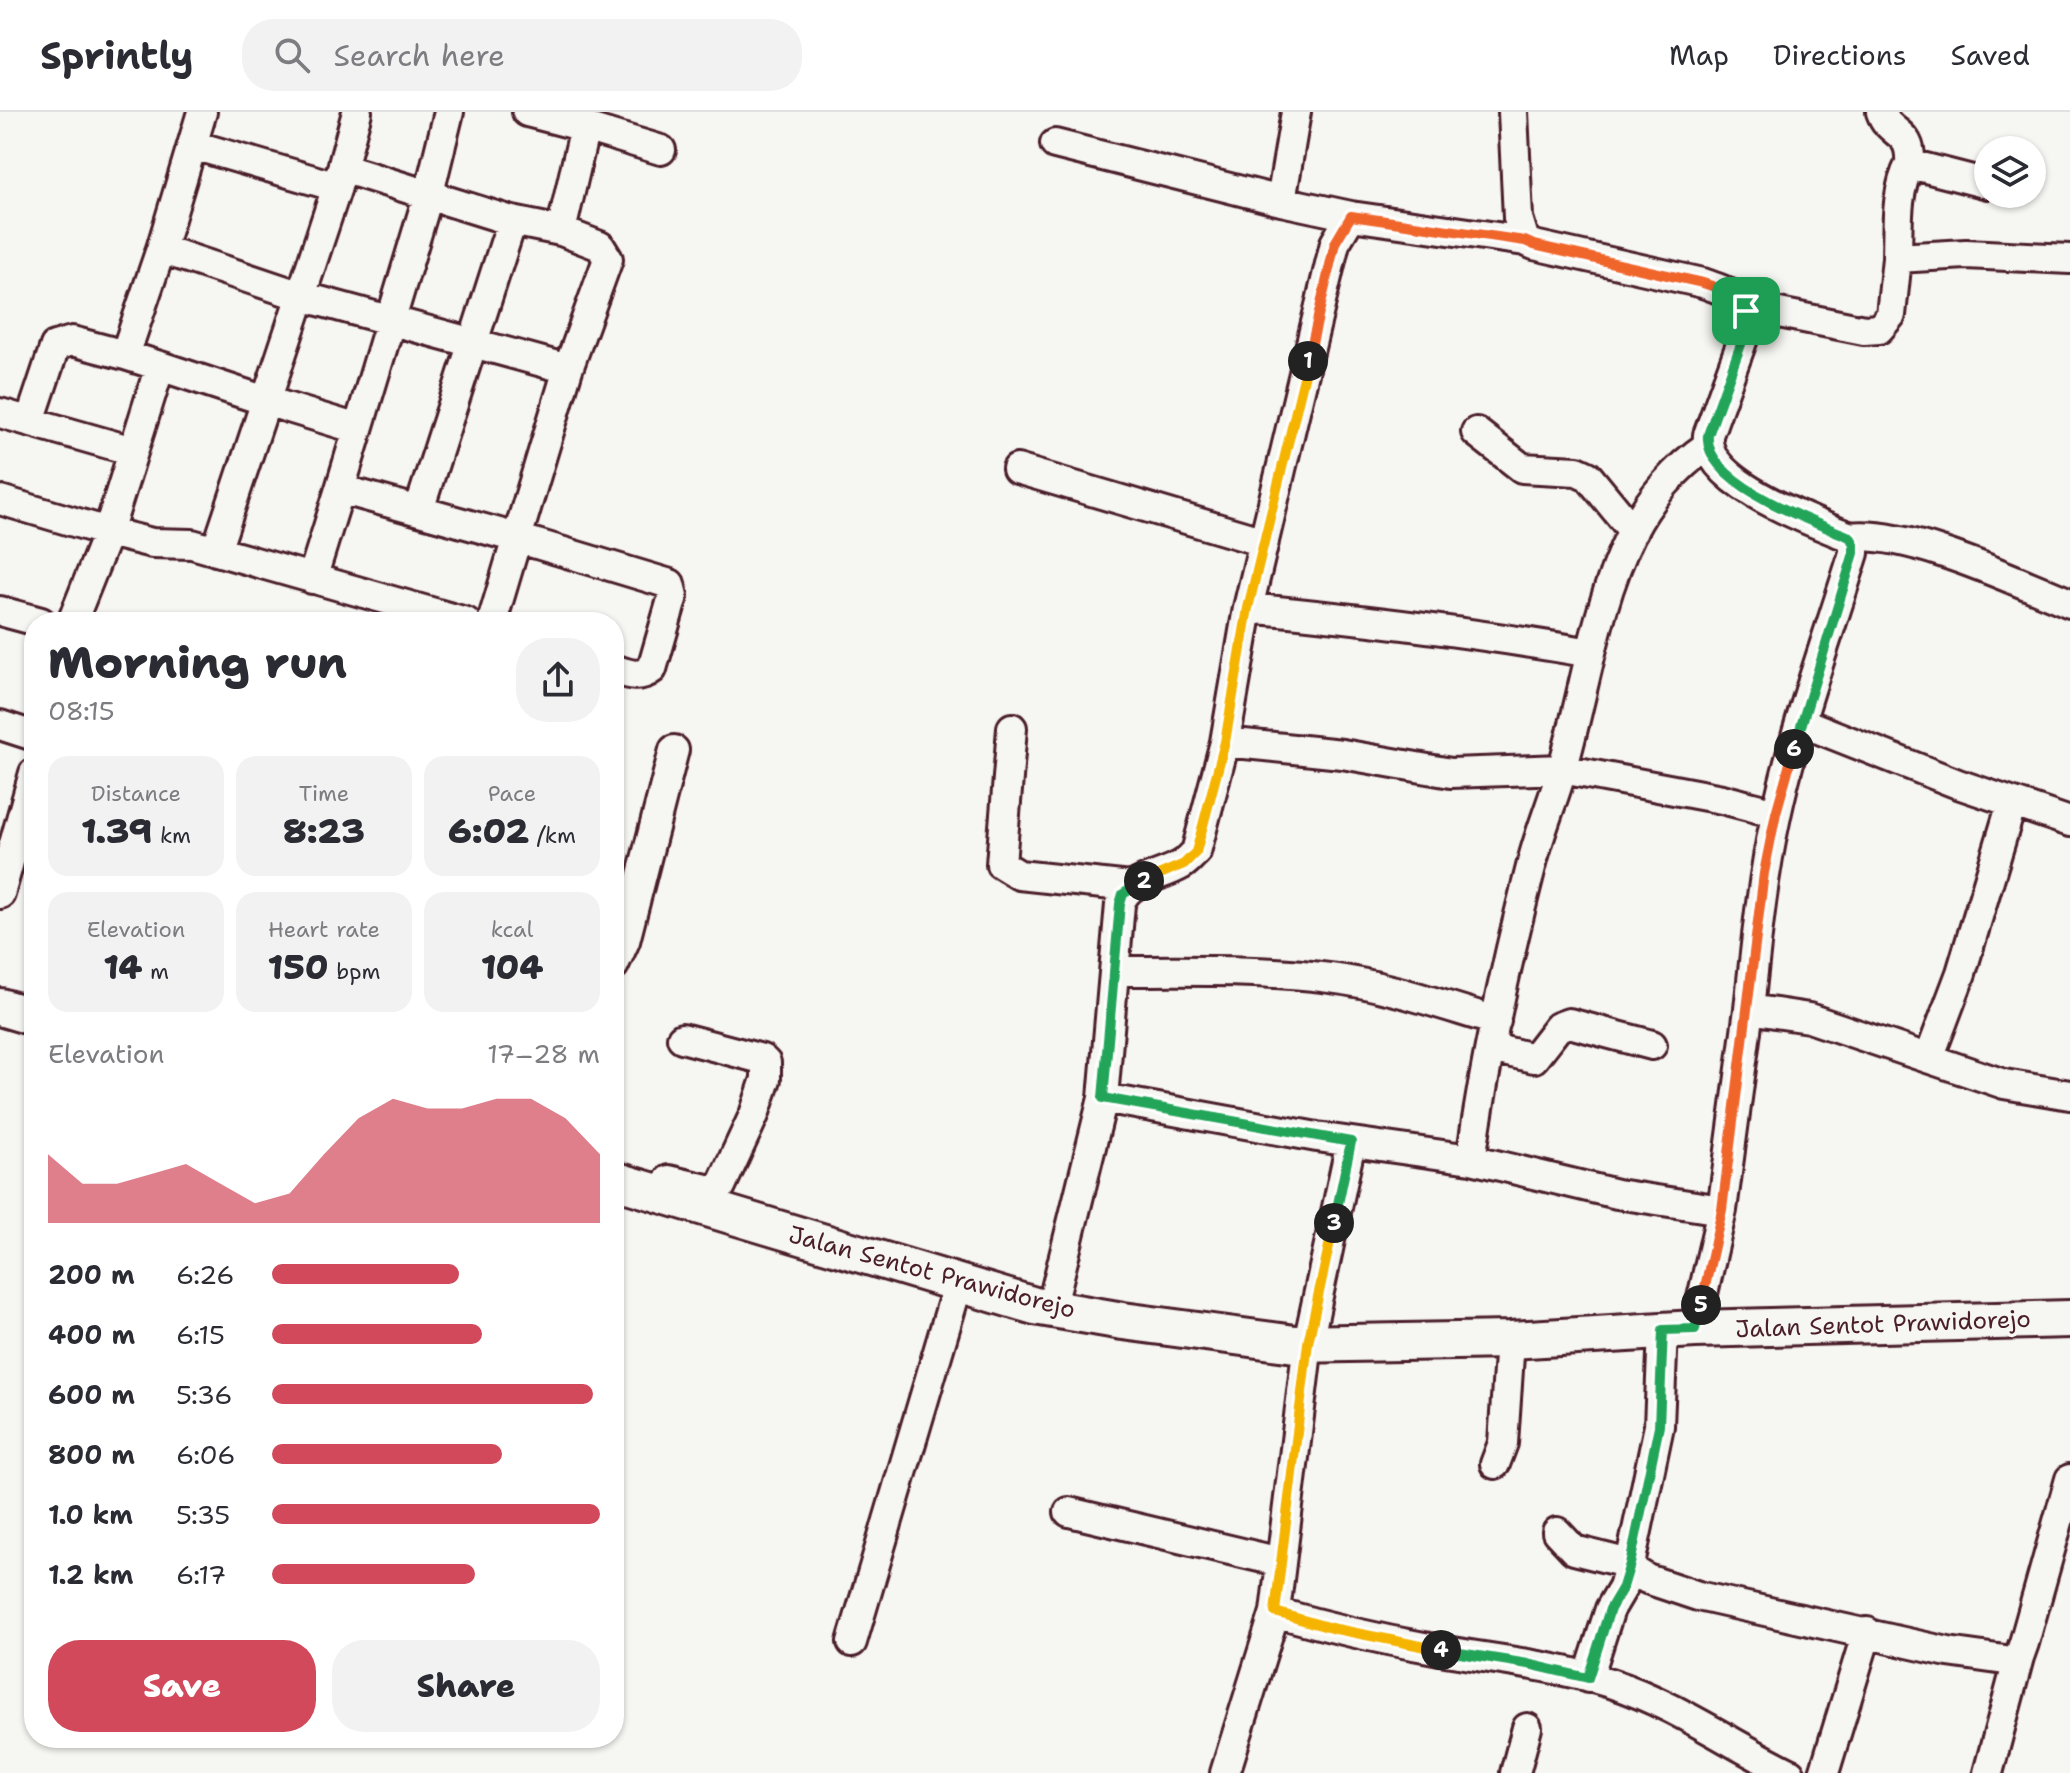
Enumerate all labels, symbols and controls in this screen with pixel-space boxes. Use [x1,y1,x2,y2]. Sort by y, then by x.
search box [242,19,802,91]
text: Sprintly [40,30,194,81]
icon: search [270,33,314,77]
text: Search here [334,35,505,76]
text: Map [1669,36,1729,74]
text: Directions [1773,36,1907,74]
text: Saved [1951,36,2030,74]
map controls [1974,136,2046,208]
button: layers [1974,136,2046,208]
pin [1712,277,1780,345]
icon: arrive [1724,289,1768,333]
pin: 1 [1288,341,1328,381]
text: 1 [1303,346,1313,375]
text: Morning run [48,633,347,692]
button: share [516,638,600,722]
text: 08:15 [48,693,115,728]
pin: 6 [1774,729,1814,769]
text: 6 [1786,734,1802,763]
text: Distance [91,779,181,808]
text: Time [299,779,349,808]
text: Pace [488,779,536,808]
text: 1.39 [81,808,152,854]
text: 8:23 [283,808,365,854]
text: 6:02 [448,808,529,854]
text: km [152,821,191,850]
text: /km [529,821,576,850]
pin: 2 [1124,861,1164,901]
text: 2 [1136,866,1152,895]
text: Elevation [87,915,185,944]
text: Heart rate [268,915,380,944]
text: kcal [491,915,533,944]
text: 14 [103,944,142,990]
text: 150 [268,944,329,990]
text: 104 [481,944,543,990]
text: m [142,957,169,986]
text: bpm [329,957,380,986]
text: Elevation [48,1036,164,1071]
text: 17–28 m [487,1036,600,1071]
pin: 3 [1314,1203,1354,1243]
text: 3 [1326,1208,1342,1237]
street label: Jalan Sentot Prawidorejo [785,1218,1079,1326]
text: 200 m [48,1257,135,1292]
text: 6:26 [176,1257,234,1292]
pin: 5 [1681,1285,1721,1325]
text: 5 [1694,1290,1708,1319]
street label: Jalan Sentot Prawidorejo [1735,1303,2031,1345]
text: 400 m [48,1317,135,1352]
text: 6:15 [176,1317,225,1352]
text: 600 m [48,1377,135,1412]
text: 5:36 [176,1377,232,1412]
text: 800 m [48,1437,135,1472]
text: 6:06 [176,1437,235,1472]
text: 1.0 km [48,1497,133,1532]
text: 5:35 [176,1497,230,1532]
text: 1.2 km [48,1557,133,1592]
text: 6:17 [176,1557,226,1592]
pin: 4 [1421,1630,1461,1670]
text: 4 [1433,1635,1449,1664]
button: Save [48,1640,316,1732]
button: Share [332,1640,600,1732]

